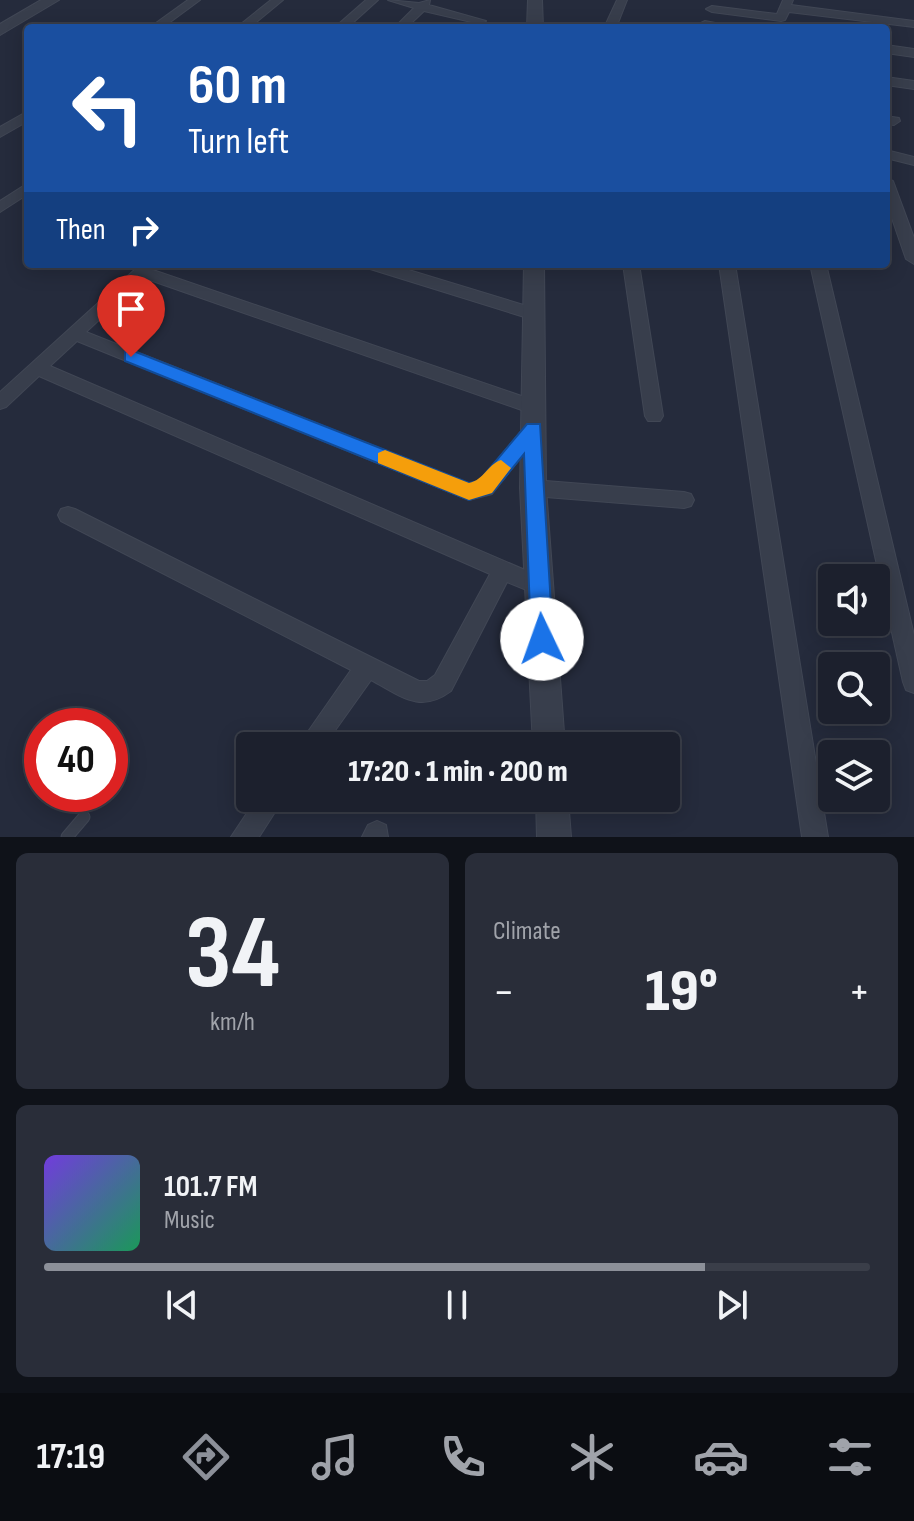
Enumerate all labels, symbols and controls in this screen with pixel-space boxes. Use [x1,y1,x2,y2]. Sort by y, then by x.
text: 60 m [188,53,287,120]
icon: left [56,56,160,160]
text: Turn left [188,121,289,164]
icon: right [122,208,166,252]
text: Then [56,212,106,248]
pin [97,275,165,357]
icon: arrive [109,287,153,331]
map controls [818,564,890,812]
button: sound [818,564,890,636]
position arrow [500,597,584,681]
button: search [818,652,890,724]
speed limit sign: 40 [24,708,128,812]
button: layers [818,740,890,812]
text: 17:20 · 1 min · 200 m [348,754,568,790]
text: 34 [185,892,280,1017]
text: Climate [493,916,561,947]
text: 19° [645,956,718,1028]
text: − [493,966,515,1019]
text: + [848,966,870,1019]
text: km/h [210,1007,255,1038]
text: 101.7 FM [164,1169,258,1205]
text: Music [164,1205,215,1236]
icon: previous [160,1283,204,1327]
icon: pause [435,1283,479,1327]
icon: next [710,1283,754,1327]
icon: directions [178,1429,234,1485]
icon: music [307,1429,363,1485]
icon: phone [435,1429,491,1485]
icon: climate [564,1429,620,1485]
icon: car [693,1429,749,1485]
icon: filters [822,1429,878,1485]
text: 17:19 [36,1436,105,1479]

